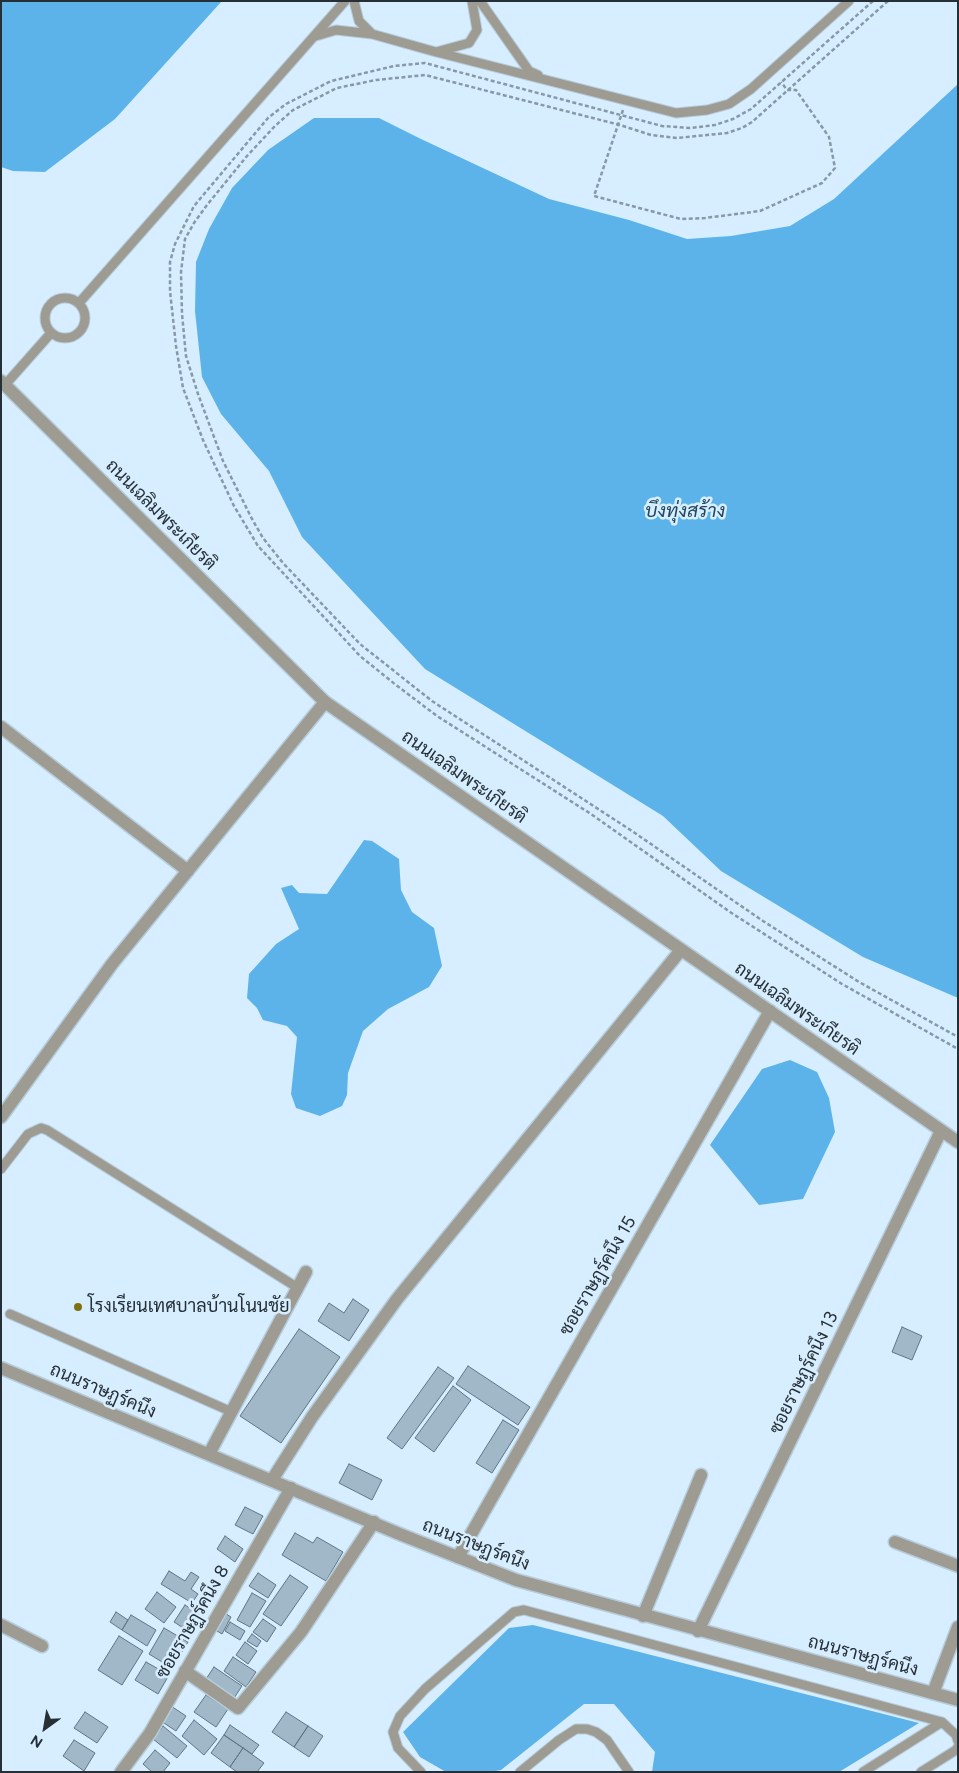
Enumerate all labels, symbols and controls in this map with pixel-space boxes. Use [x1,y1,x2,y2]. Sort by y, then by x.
street label: ถนนเฉลิมพระเกียรติ [101,455,221,575]
water label: บึงทุ่งสร้าง [645,500,725,522]
street label: ถนนเฉลิมพระเกียรติ [397,726,531,828]
street label: ถนนเฉลิมพระเกียรติ [730,958,864,1060]
street label: ซอยราษฏร์คนึง 15 [555,1213,641,1339]
place label: โรงเรียนเทศบาลบ้านโนนชัย [88,1296,290,1318]
marker: โรงเรียนเทศบาลบ้านโนนชัย [72,1301,84,1313]
street label: ซอยราษฏร์คนึง 13 [765,1308,843,1438]
street label: ถนนราษฏร์คนึง [47,1359,159,1423]
street label: ถนนราษฏร์คนึง [419,1515,533,1575]
street label: ซอยราษฏร์คนึง 8 [152,1561,234,1683]
street label: ถนนราษฏร์คนึง [806,1631,920,1681]
north arrow [20,1703,70,1753]
text: N [28,1731,46,1751]

